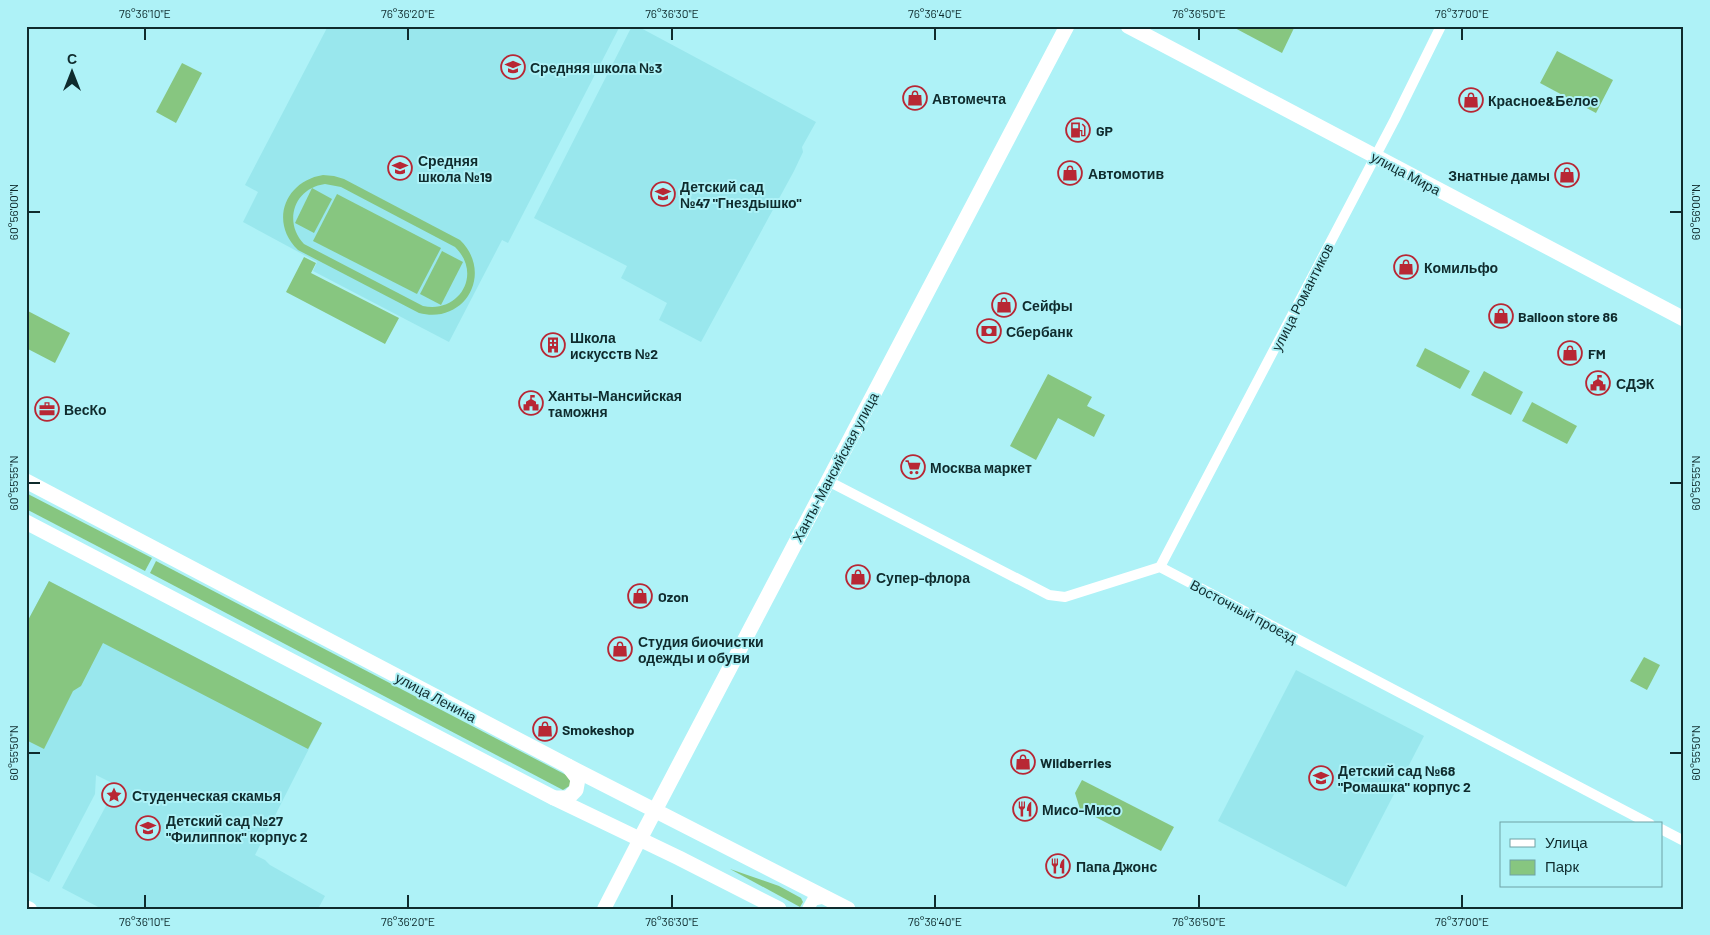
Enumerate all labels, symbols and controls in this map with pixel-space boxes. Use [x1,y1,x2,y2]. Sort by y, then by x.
text: 76°36'10"E [119,6,171,20]
text: 76°36'20"E [381,6,435,20]
text: 76°36'30"E [645,6,699,20]
text: 76°36'40"E [908,6,962,20]
text: 76°36'50"E [1172,6,1226,20]
text: 76°37'00"E [1435,6,1489,20]
north arrow [48,48,98,98]
text: С [67,50,77,67]
school or university icon: Средняя школа №3 [500,54,526,80]
place label: Средняя школа №3 [530,59,662,76]
shop icon: Автомечта [902,85,928,111]
shop icon: Красное&Белое [1458,87,1484,113]
place label: Автомечта [932,90,1006,107]
place label: Красное&Белое [1488,92,1598,109]
fuel station icon: GP [1065,117,1091,143]
place label: GP [1096,122,1113,139]
street label: улица Мира [1368,148,1444,199]
place label: Средняя школа №19 [418,152,492,185]
school or university icon: Средняя школа №19 [387,155,413,181]
shop icon: Автомотив [1057,160,1083,186]
shop icon: Знатные дамы [1554,162,1580,188]
place label: Автомотив [1088,165,1164,182]
place label: Знатные дамы [1448,167,1550,184]
place label: Детский сад №47 "Гнездышко" [680,178,802,211]
school or university icon: Детский сад №47 "Гнездышко" [650,181,676,207]
text: 60°56'00"N [6,184,20,240]
text: 60°56'00"N [1688,184,1702,240]
street label: улица Романтиков [1267,240,1337,354]
shop icon: Комильфо [1393,254,1419,280]
place label: Комильфо [1424,259,1498,276]
shop icon: Сейфы [991,292,1017,318]
place label: Сейфы [1022,297,1073,314]
shop icon: Balloon store 86 [1488,303,1514,329]
place label: Balloon store 86 [1518,308,1618,325]
bank icon: Сбербанк [976,318,1002,344]
place label: Сбербанк [1006,323,1074,340]
place label: Школа искусств №2 [570,329,658,362]
building icon: Школа искусств №2 [540,332,566,358]
shop icon: FM [1557,340,1583,366]
place label: FM [1588,345,1606,362]
public building icon: СДЭК [1585,370,1611,396]
place label: СДЭК [1616,375,1655,392]
place label: Ханты-Мансийская таможня [548,387,682,420]
street label: Ханты-Мансийская улица [788,389,882,545]
public building icon: Ханты-Мансийская таможня [518,390,544,416]
office icon: ВесКо [34,396,60,422]
place label: ВесКо [64,401,107,418]
supermarket icon: Москва маркет [900,454,926,480]
text: 60°55'55"N [6,455,20,511]
text: 60°55'55"N [1688,455,1702,511]
place label: Москва маркет [930,459,1032,476]
shop icon: Супер-флора [845,564,871,590]
place label: Супер-флора [876,569,970,586]
street label: Восточный проезд [1188,576,1300,646]
shop icon: Ozon [627,583,653,609]
place label: Ozon [658,588,689,605]
place label: Студия биочистки одежды и обуви [638,633,764,666]
shop icon: Студия биочистки одежды и обуви [607,636,633,662]
street label: улица Ленина [393,669,480,726]
shop icon: Smokeshop [532,716,558,742]
place label: Smokeshop [562,721,635,738]
text: 60°55'50"N [6,725,20,781]
text: 60°55'50"N [1688,725,1702,781]
shop icon: Wildberries [1010,749,1036,775]
place label: Wildberries [1040,754,1112,771]
place label: Детский сад №68 "Ромашка" корпус 2 [1338,762,1471,795]
school or university icon: Детский сад №68 "Ромашка" корпус 2 [1308,765,1334,791]
place icon: Студенческая скамья [101,782,127,808]
place label: Студенческая скамья [132,787,281,804]
restaurant icon: Мисо-Мисо [1012,796,1038,822]
place label: Мисо-Мисо [1042,801,1121,818]
place label: Детский сад №27 "Филиппок" корпус 2 [166,812,308,845]
school or university icon: Детский сад №27 "Филиппок" корпус 2 [135,815,161,841]
legend [1500,822,1662,888]
text: Улица [1545,833,1588,851]
restaurant icon: Папа Джонс [1045,853,1071,879]
text: Парк [1545,857,1579,875]
place label: Папа Джонс [1076,858,1157,875]
text: 76°36'10"E [119,914,171,928]
text: 76°36'20"E [381,914,435,928]
text: 76°36'30"E [645,914,699,928]
text: 76°36'40"E [908,914,962,928]
text: 76°36'50"E [1172,914,1226,928]
text: 76°37'00"E [1435,914,1489,928]

